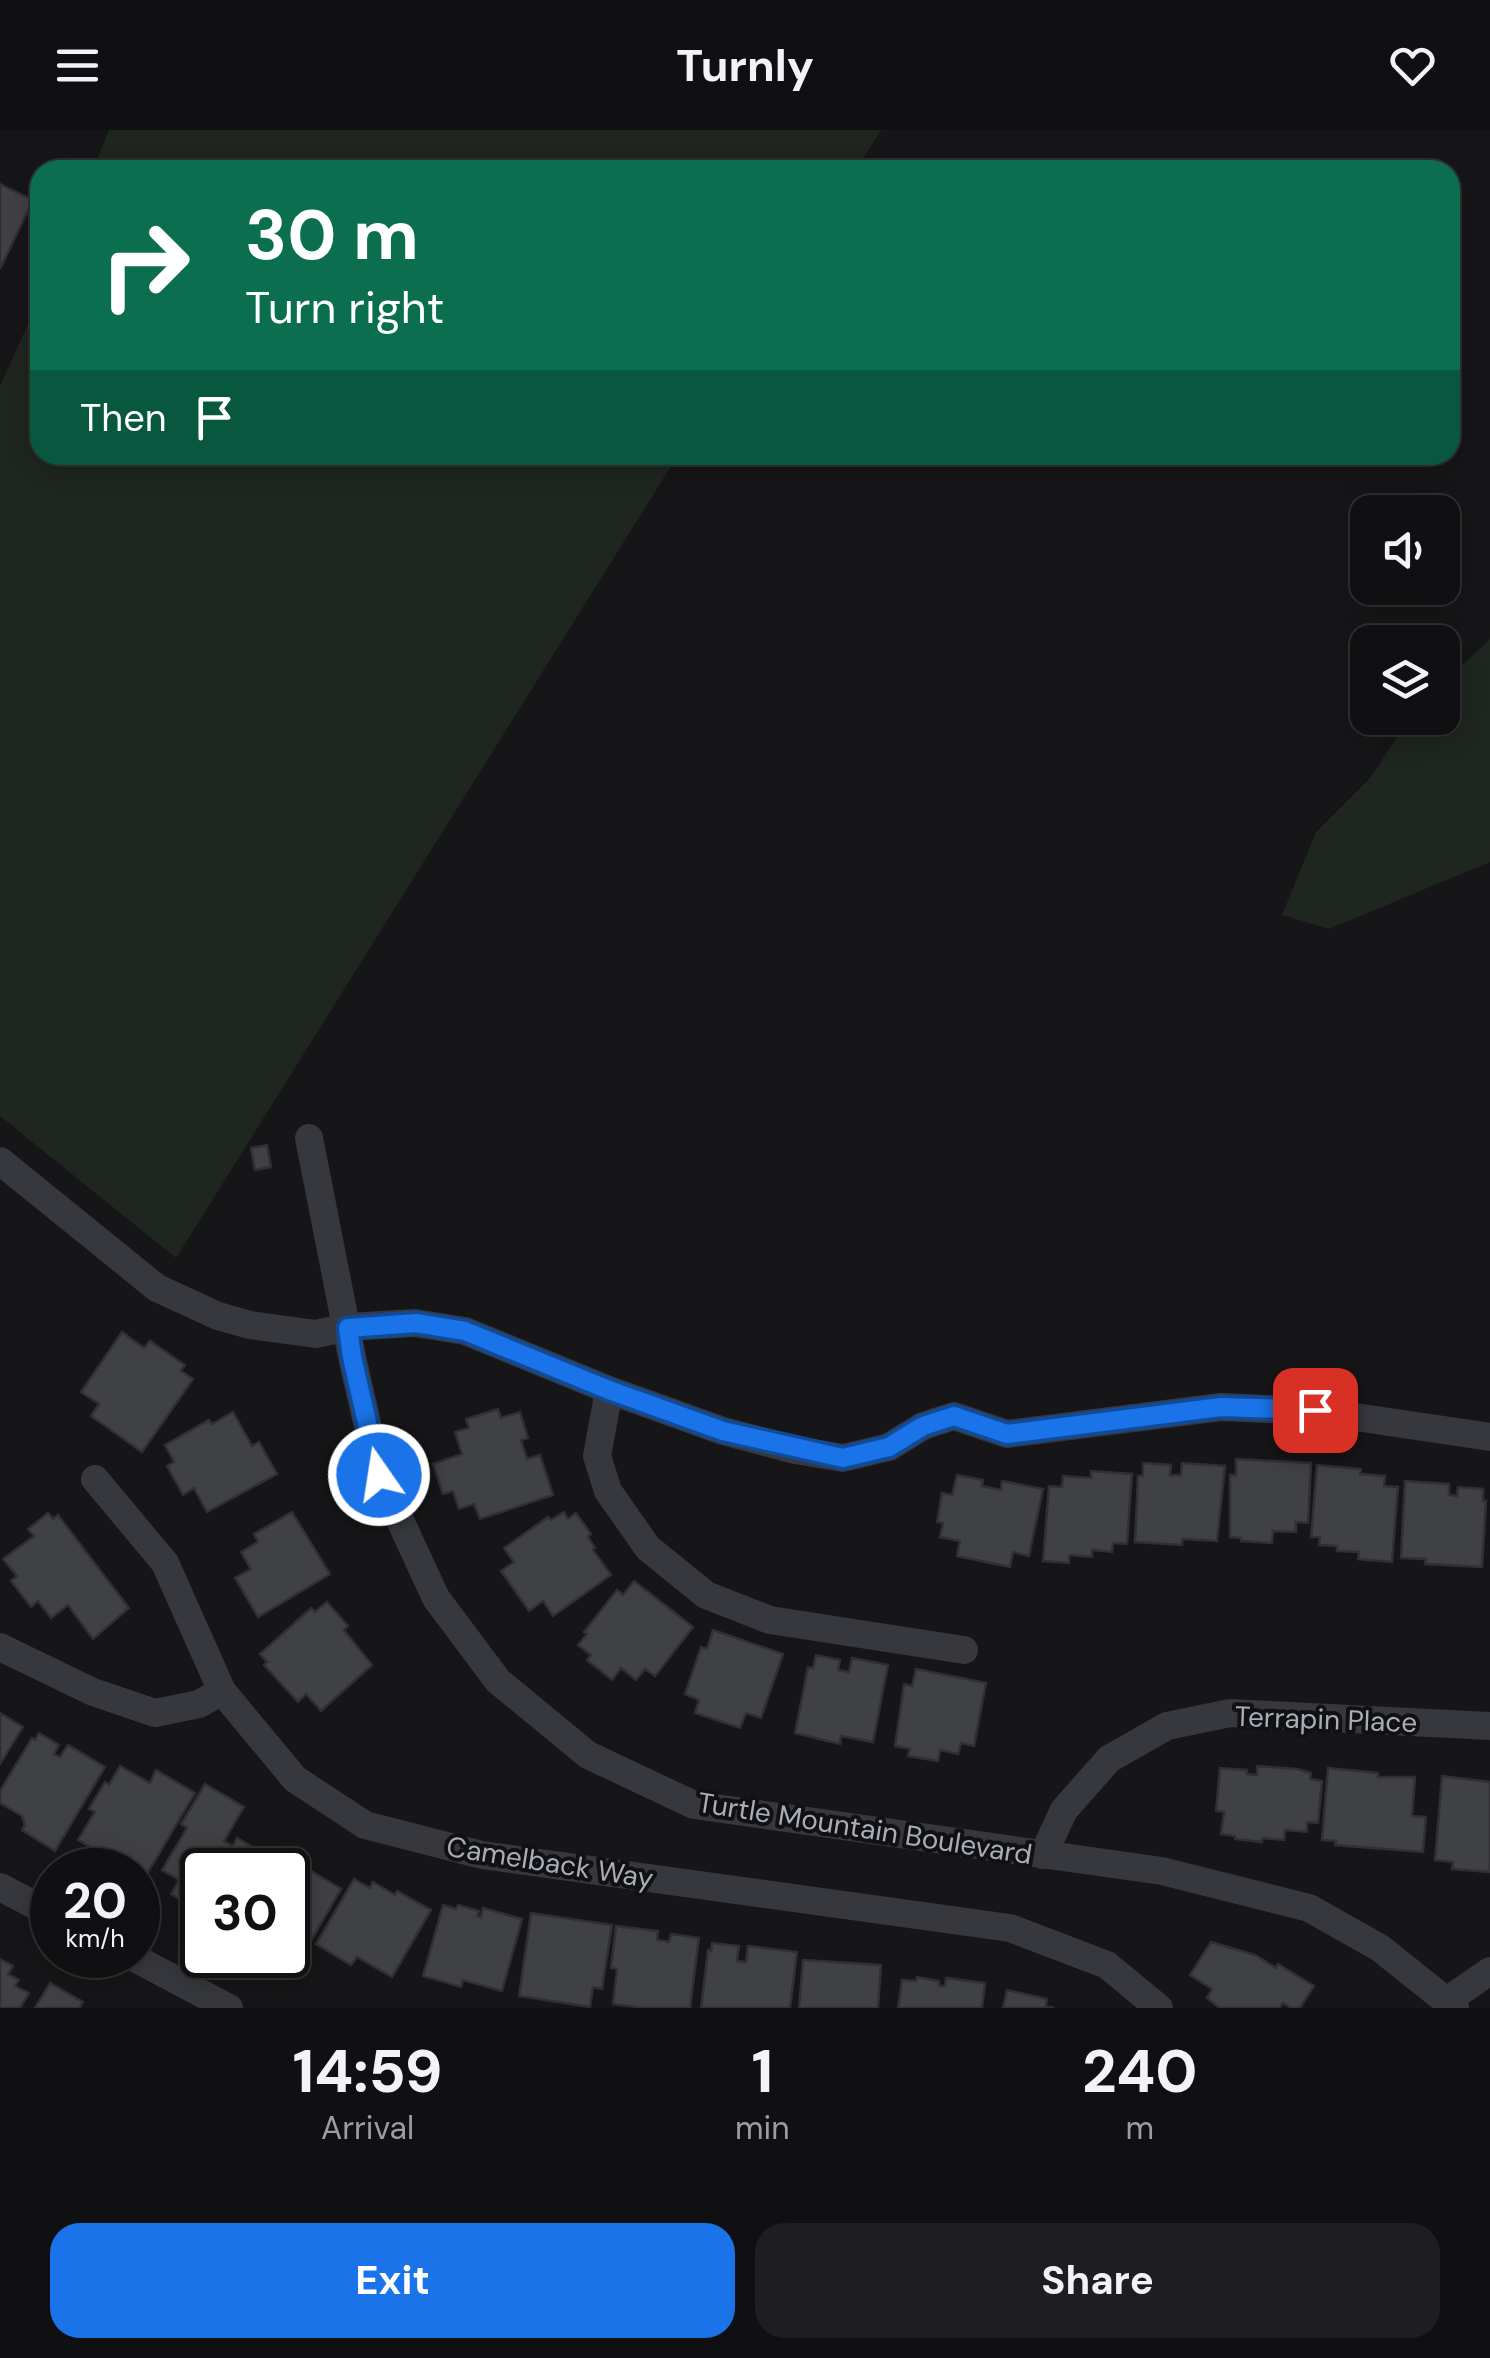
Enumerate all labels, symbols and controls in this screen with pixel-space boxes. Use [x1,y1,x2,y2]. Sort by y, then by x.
text: Turnly [676,36,814,95]
icon: menu [50,38,105,93]
icon: heart [1385,38,1440,93]
text: 30 m [245,190,419,281]
icon: right [80,200,210,330]
text: Turn right [245,278,444,337]
icon: arrive [187,390,242,445]
text: Then [80,393,167,443]
map controls [1350,495,1460,735]
button: sound [1350,495,1460,605]
button: layers [1350,625,1460,735]
pin [1273,1368,1358,1453]
icon: arrive [1288,1383,1343,1438]
position arrow [327,1423,431,1527]
street label: Terrapin Place [1234,1698,1418,1741]
street label: Turtle Mountain Boulevard [695,1784,1035,1873]
street label: Camelback Way [444,1828,656,1897]
speed limit sign: 30 [180,1848,310,1978]
text: 20 [63,1868,127,1934]
text: km/h [65,1922,125,1955]
text: 14:59 [292,2032,443,2111]
text: 1 [751,2032,773,2111]
text: 240 [1082,2032,1198,2111]
text: Arrival [321,2107,414,2149]
text: min [735,2107,790,2149]
text: m [1126,2107,1154,2149]
button: Exit [50,2223,735,2338]
button: Share [755,2223,1440,2338]

